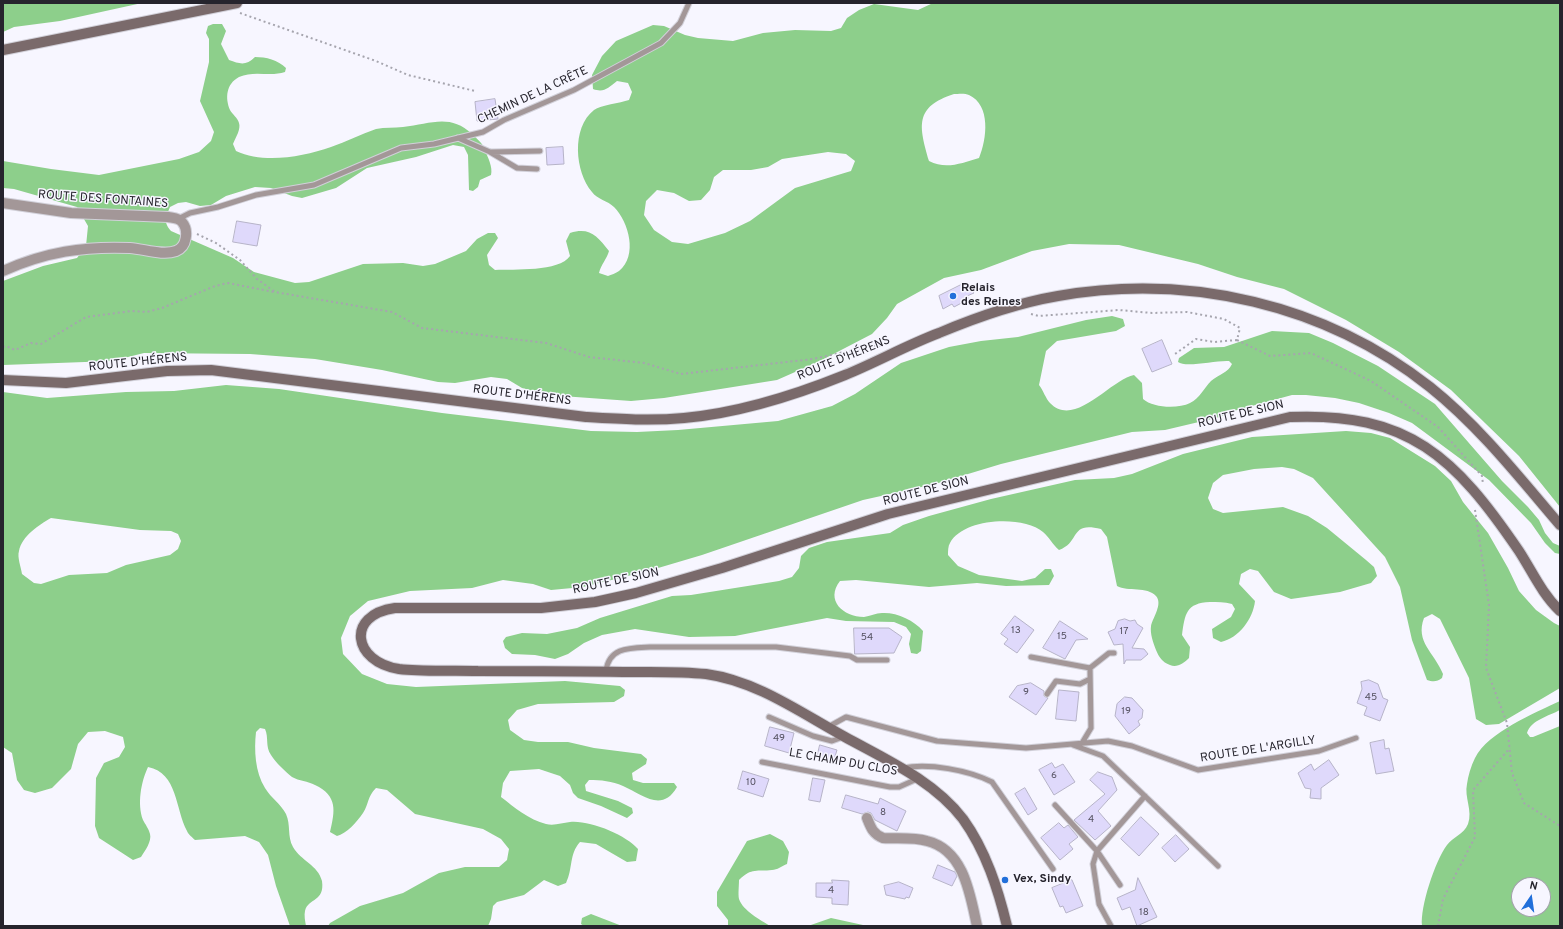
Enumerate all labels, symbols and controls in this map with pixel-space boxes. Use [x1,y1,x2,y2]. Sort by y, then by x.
street label: CHEMIN DE LA CRÊTE [475,64,591,128]
street label: ROUTE DES FONTAINES [37,188,169,212]
place label: Relais des Reines [961,282,1021,310]
marker: Relais des Reines [948,291,958,301]
street label: ROUTE D'HÉRENS [795,334,893,384]
street label: ROUTE D'HÉRENS [88,351,188,375]
street label: ROUTE D'HÉRENS [472,383,572,409]
street label: ROUTE DE SION [1197,398,1285,432]
street label: ROUTE DE SION [882,474,970,510]
street label: ROUTE DE SION [572,566,660,598]
house number: 13 [1011,625,1021,637]
house number: 17 [1120,626,1128,638]
house number: 15 [1057,631,1067,643]
house number: 54 [861,632,873,644]
house number: 9 [1023,687,1029,699]
house number: 45 [1365,692,1377,704]
house number: 19 [1121,706,1131,718]
house number: 49 [773,733,785,745]
street label: ROUTE DE L'ARGILLY [1199,734,1317,766]
street label: LE CHAMP DU CLOS [788,746,898,780]
house number: 6 [1051,770,1057,782]
house number: 10 [746,777,756,789]
house number: 8 [880,807,886,819]
house number: 4 [1088,814,1094,826]
place label: Vex, Sindy [1013,873,1071,887]
marker: Vex, Sindy [1000,875,1010,885]
north arrow [1511,877,1551,917]
text: N [1528,879,1539,894]
house number: 4 [828,885,834,897]
house number: 18 [1139,907,1149,919]

